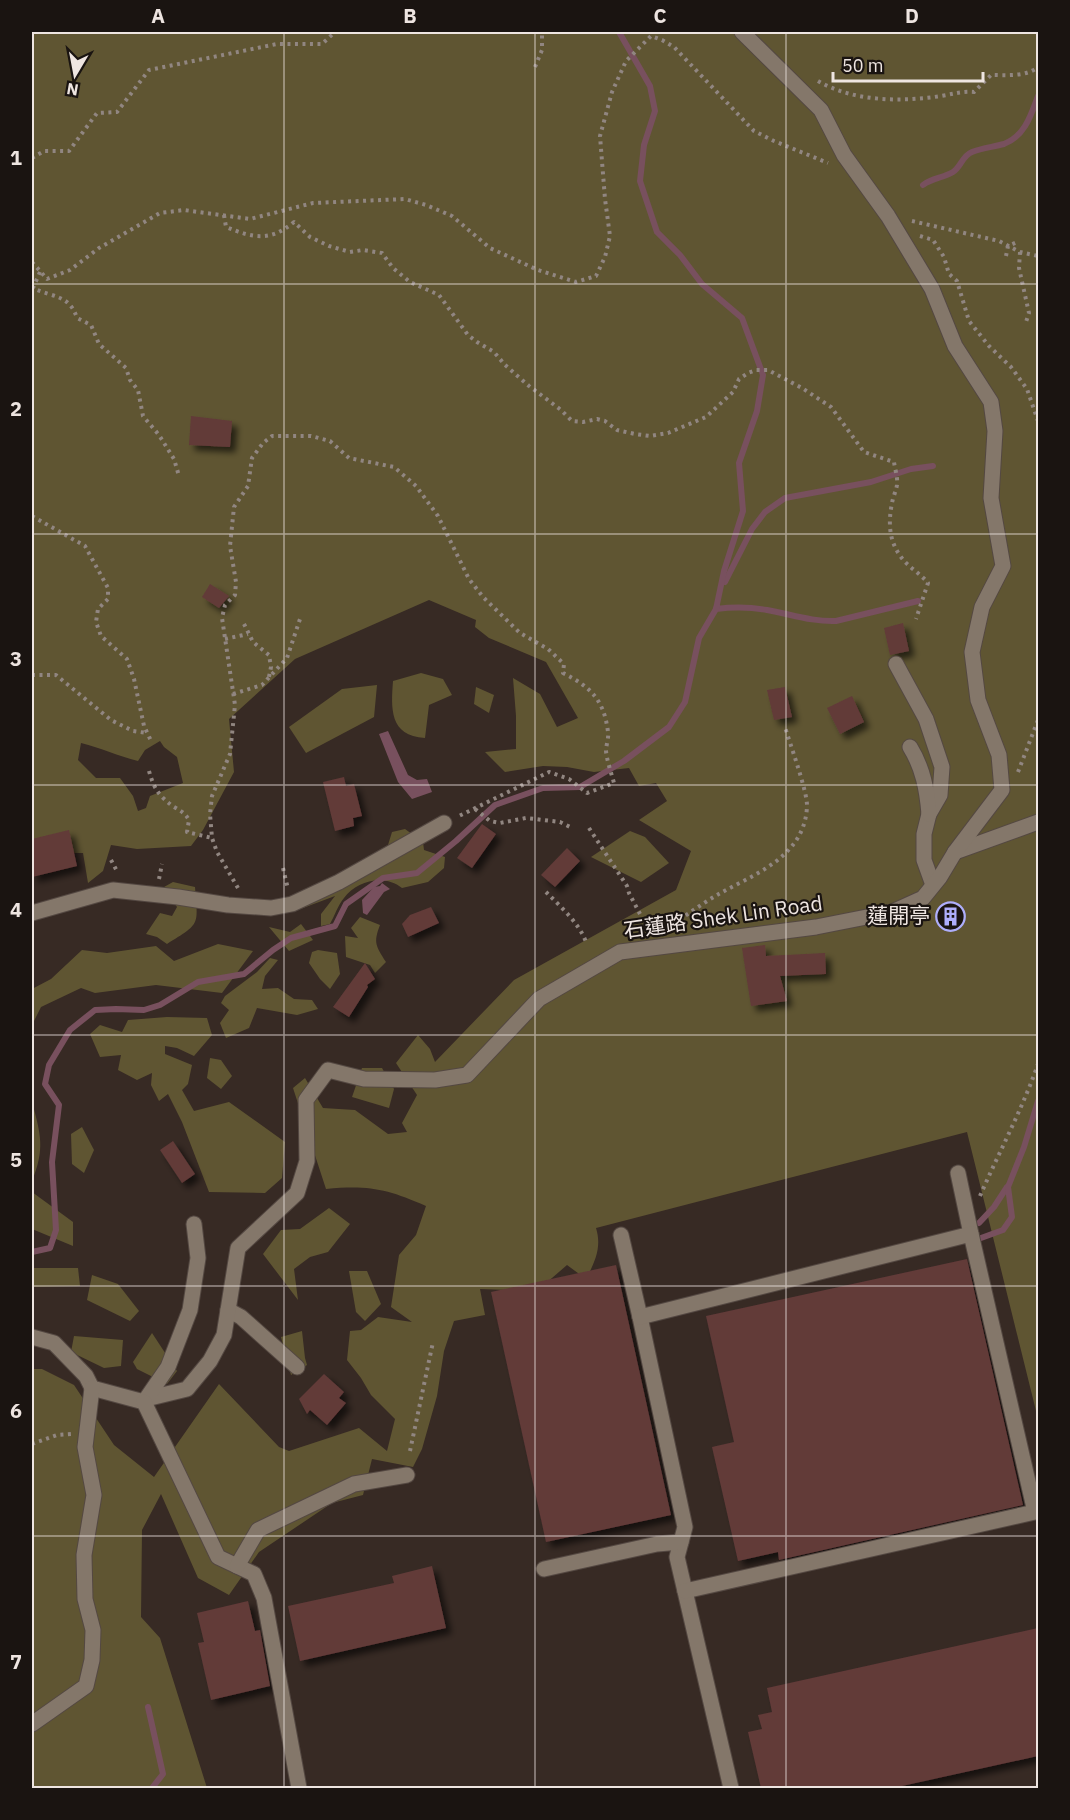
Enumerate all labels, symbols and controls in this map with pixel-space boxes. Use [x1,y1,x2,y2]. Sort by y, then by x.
text: A [151,2,165,29]
text: B [403,2,417,29]
text: C [653,2,667,29]
text: D [905,2,919,29]
north arrow [45,45,105,105]
scale bar [833,45,983,83]
text: 50 m [842,54,884,77]
text: N [65,79,80,101]
text: 1 [10,144,22,171]
text: 2 [10,395,22,422]
text: 3 [10,645,22,672]
street label: 石蓮路 Shek Lin Road [622,888,824,944]
text: 4 [10,896,22,923]
building icon: 蓮開亭 [935,900,967,932]
place label: 蓮開亭 [867,901,930,929]
text: 5 [10,1146,22,1173]
text: 6 [10,1397,22,1424]
text: 7 [10,1648,22,1675]

